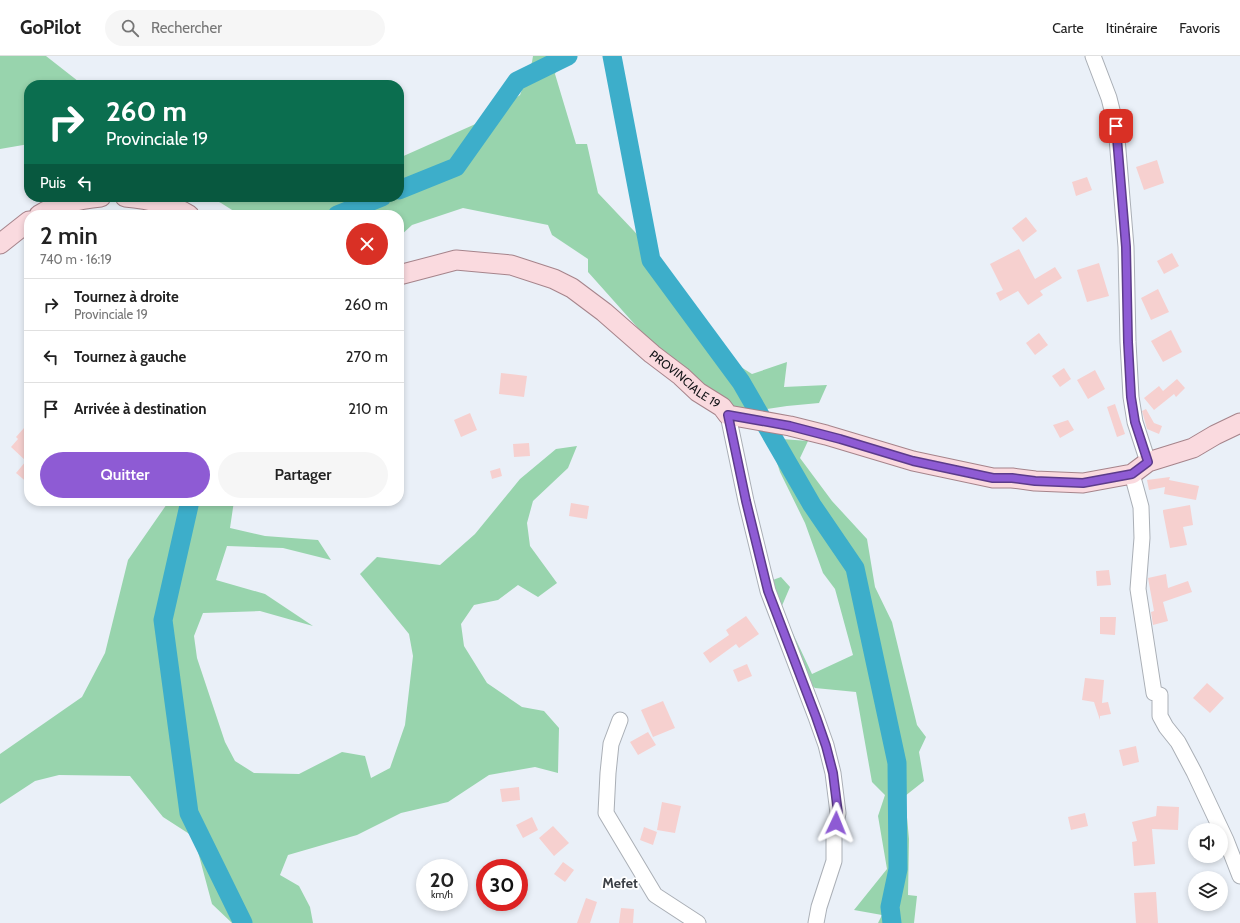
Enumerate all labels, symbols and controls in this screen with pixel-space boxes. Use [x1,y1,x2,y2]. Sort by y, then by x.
search box [105,10,385,46]
text: GoPilot [20,16,81,39]
icon: search [119,17,141,39]
text: Rechercher [151,19,222,37]
text: Carte [1052,19,1084,37]
text: Itinéraire [1106,19,1157,37]
text: Favoris [1179,19,1220,37]
text: 260 m [106,94,187,128]
icon: right [40,96,92,148]
pin [1099,109,1133,143]
icon: arrive [1105,115,1127,137]
text: Provinciale 19 [106,128,208,150]
icon: left [74,172,96,194]
text: Puis [40,174,66,192]
text: 2 min [40,221,98,250]
button: close [346,223,388,265]
text: 740 m · 16:19 [40,251,112,267]
text: Tournez à droite [74,288,179,306]
icon: right [40,294,62,316]
text: 260 m [345,296,388,314]
text: Provinciale 19 [74,306,148,322]
icon: left [40,346,62,368]
street label: PROVINCIALE 19 [647,347,724,411]
text: Tournez à gauche [74,348,186,366]
text: 270 m [346,348,388,366]
icon: arrive [40,398,62,420]
text: Arrivée à destination [74,400,206,418]
text: 210 m [348,400,388,418]
button: Quitter [40,452,210,498]
button: Partager [218,452,388,498]
position arrow [815,802,857,844]
map controls [1188,823,1228,911]
button: sound [1188,823,1228,863]
speed limit sign: 30 [476,859,528,911]
text: 20 [430,868,454,892]
button: layers [1188,871,1228,911]
district label: Mefet [602,874,638,892]
text: km/h [431,888,453,901]

